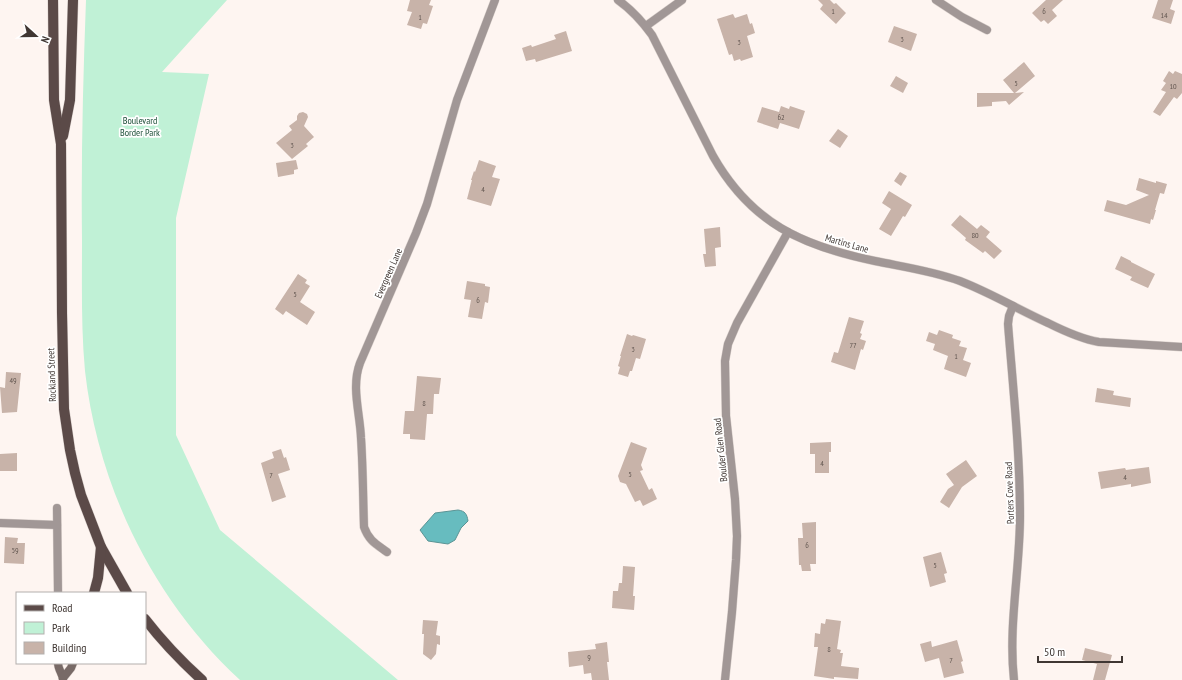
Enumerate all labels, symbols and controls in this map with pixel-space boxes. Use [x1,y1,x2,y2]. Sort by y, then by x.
house number: 1 [831,6,835,16]
house number: 6 [1042,6,1046,16]
house number: 14 [1160,10,1168,20]
house number: 1 [418,12,422,22]
north arrow [16,16,56,56]
text: N [38,34,53,45]
house number: 3 [900,34,904,44]
house number: 3 [737,37,741,47]
house number: 5 [1014,78,1018,88]
house number: 10 [1169,81,1177,91]
house number: 62 [777,112,785,122]
park label: Boulevard Border Park [120,114,160,139]
house number: 3 [290,140,294,150]
house number: 4 [481,184,485,194]
house number: 80 [971,230,979,240]
street label: Martins Lane [824,231,870,256]
street label: Evergreen Lane [372,246,405,300]
house number: 5 [293,289,297,299]
house number: 6 [476,295,480,305]
house number: 77 [849,340,857,350]
house number: 3 [631,344,635,354]
street label: Rockland Street [44,348,59,402]
house number: 1 [954,351,958,361]
house number: 49 [9,375,17,385]
house number: 8 [422,398,426,408]
street label: Boulder Glen Road [711,417,730,482]
house number: 4 [820,458,824,468]
street label: Porters Cove Road [1002,462,1017,524]
house number: 5 [628,469,632,479]
house number: 7 [269,470,273,480]
house number: 4 [1123,472,1127,482]
house number: 6 [805,540,809,550]
house number: 59 [11,545,19,555]
house number: 5 [933,560,937,570]
legend [16,592,146,664]
text: Road [52,600,72,615]
text: Park [52,620,70,635]
scale bar [1038,638,1122,664]
text: Building [52,640,87,655]
house number: 8 [827,644,831,654]
text: 50 m [1044,644,1065,659]
house number: 9 [587,652,591,662]
house number: 7 [949,655,953,665]

